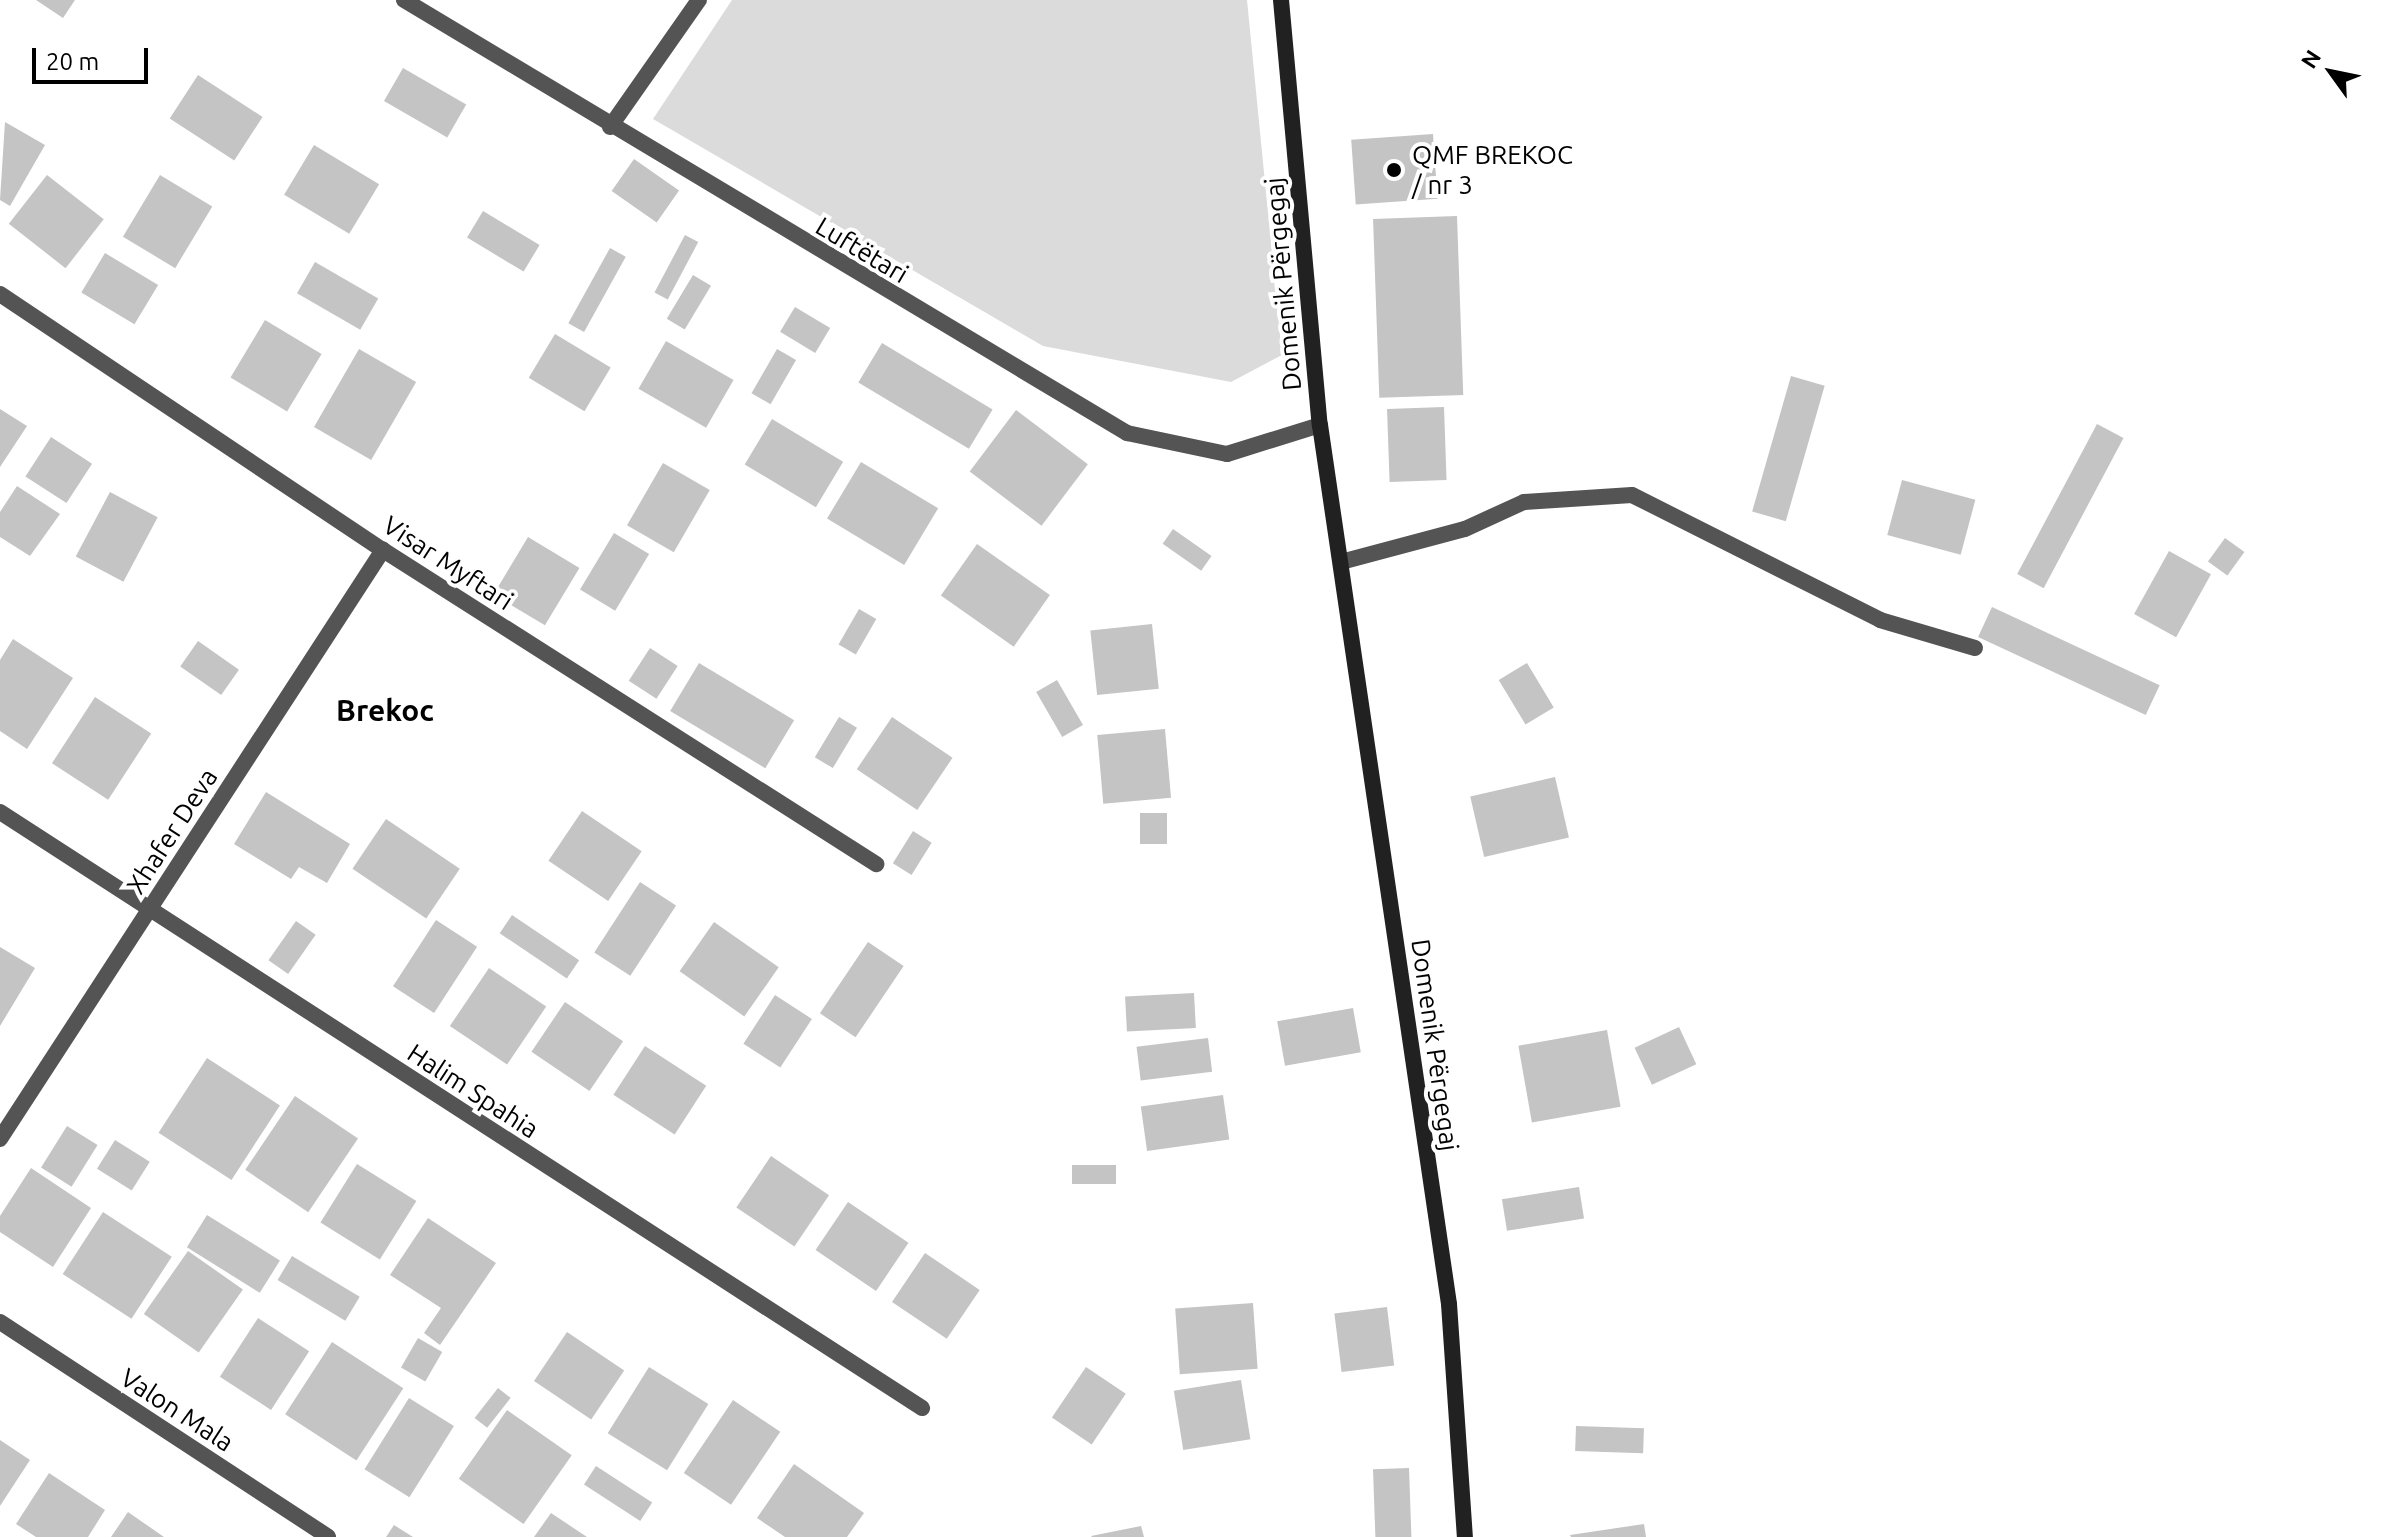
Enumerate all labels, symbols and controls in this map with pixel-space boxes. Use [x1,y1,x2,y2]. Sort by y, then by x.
scale bar [36,32,152,82]
north arrow [2291,32,2371,112]
text: N [2295,45,2325,72]
text: 20 m [46,48,99,75]
place label: QMF BREKOC / nr 3 [1412,139,1573,200]
marker: QMF BREKOC / nr 3 [1383,159,1405,181]
street label: Domenik Përgegaj [1258,176,1308,392]
street label: Luftëtari [810,210,914,290]
street label: Visar Myftari [377,509,519,617]
district label: Brekoc [336,692,434,728]
street label: Xhafer Deva [120,763,224,899]
street label: Domenik Përgegaj [1405,937,1465,1153]
street label: Halim Spahia [402,1037,544,1145]
street label: Valon Mala [115,1362,239,1458]

